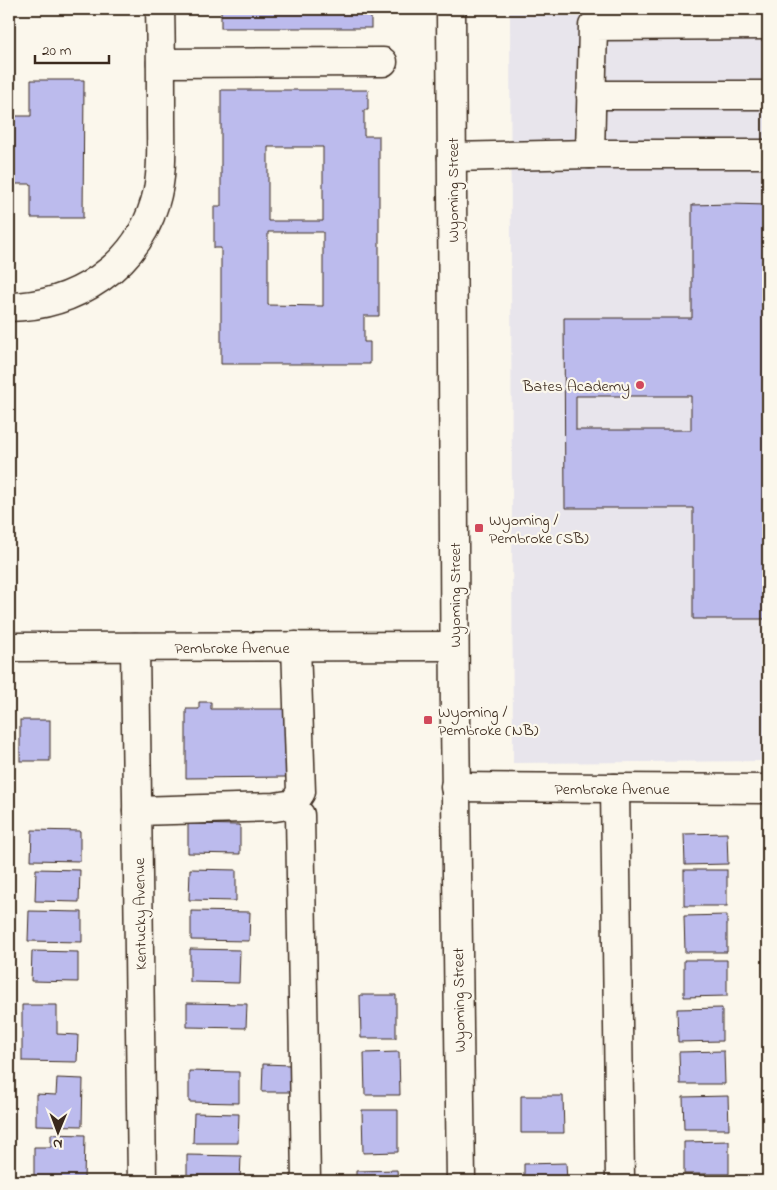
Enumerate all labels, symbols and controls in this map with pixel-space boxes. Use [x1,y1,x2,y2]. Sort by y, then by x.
scale bar [35,32,109,64]
text: 20 m [42,40,72,62]
street label: Wyoming Street [442,137,466,242]
place label: Bates Academy [522,375,630,399]
marker: Bates Academy [634,379,646,391]
place label: Wyoming / Pembroke (SB) [489,509,589,551]
marker: Wyoming / Pembroke (SB) [473,522,485,534]
street label: Wyoming Street [444,542,468,647]
street label: Pembroke Avenue [174,637,290,661]
place label: Wyoming / Pembroke (NB) [438,701,539,743]
marker: Wyoming / Pembroke (NB) [422,714,434,726]
street label: Pembroke Avenue [554,778,670,802]
street label: Kentucky Avenue [128,857,154,970]
street label: Wyoming Street [447,947,473,1053]
north arrow [32,1108,82,1158]
text: N [53,1133,63,1154]

